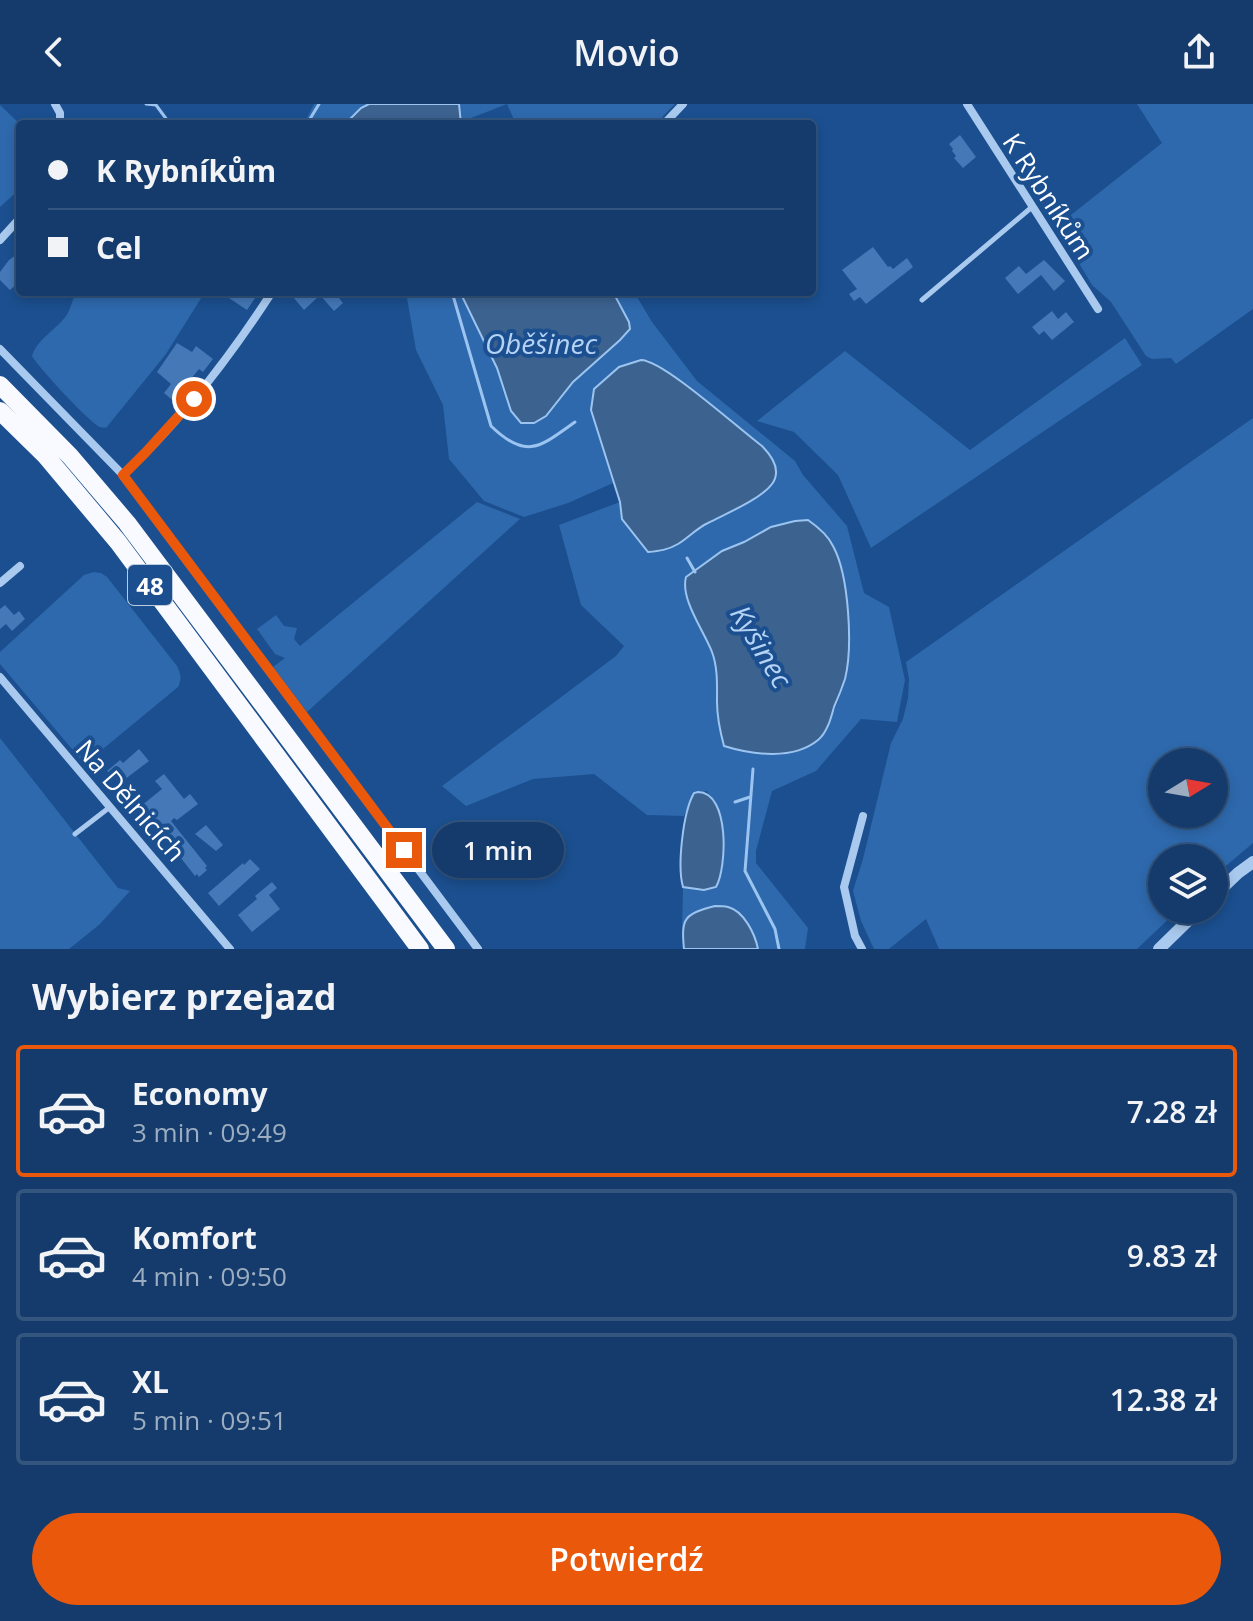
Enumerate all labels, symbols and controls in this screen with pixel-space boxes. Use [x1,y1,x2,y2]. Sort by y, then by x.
text: Movio [573,28,680,77]
icon: back [32,30,76,74]
icon: share [1177,30,1221,74]
street label: K Rybníkům [995,126,1103,266]
text: K Rybníkům [96,150,276,191]
text: Cel [96,227,142,268]
water label: Oběšinec [485,324,597,362]
route start [176,381,212,417]
road number: 48 [128,565,172,605]
water label: Kyšinec [722,597,802,695]
street label: Na Dělnicích [68,731,194,869]
north arrow [1148,748,1228,828]
map controls [1148,748,1228,924]
callout: 1 min [432,822,564,878]
route end [386,832,422,868]
text: 1 min [463,832,533,868]
button: layers [1148,844,1228,924]
text: Wybierz przejazd [32,972,337,1021]
text: Economy [132,1073,268,1114]
icon: car [36,1075,108,1147]
text: 7.28 zł [1127,1091,1217,1132]
text: 3 min · 09:49 [132,1114,287,1150]
text: Komfort [132,1217,257,1258]
icon: car [36,1219,108,1291]
text: 9.83 zł [1127,1235,1217,1276]
text: 4 min · 09:50 [132,1258,287,1294]
text: XL [132,1361,169,1402]
icon: car [36,1363,108,1435]
text: 12.38 zł [1110,1379,1217,1420]
text: 5 min · 09:51 [132,1402,287,1438]
button: Potwierdź [32,1513,1221,1605]

